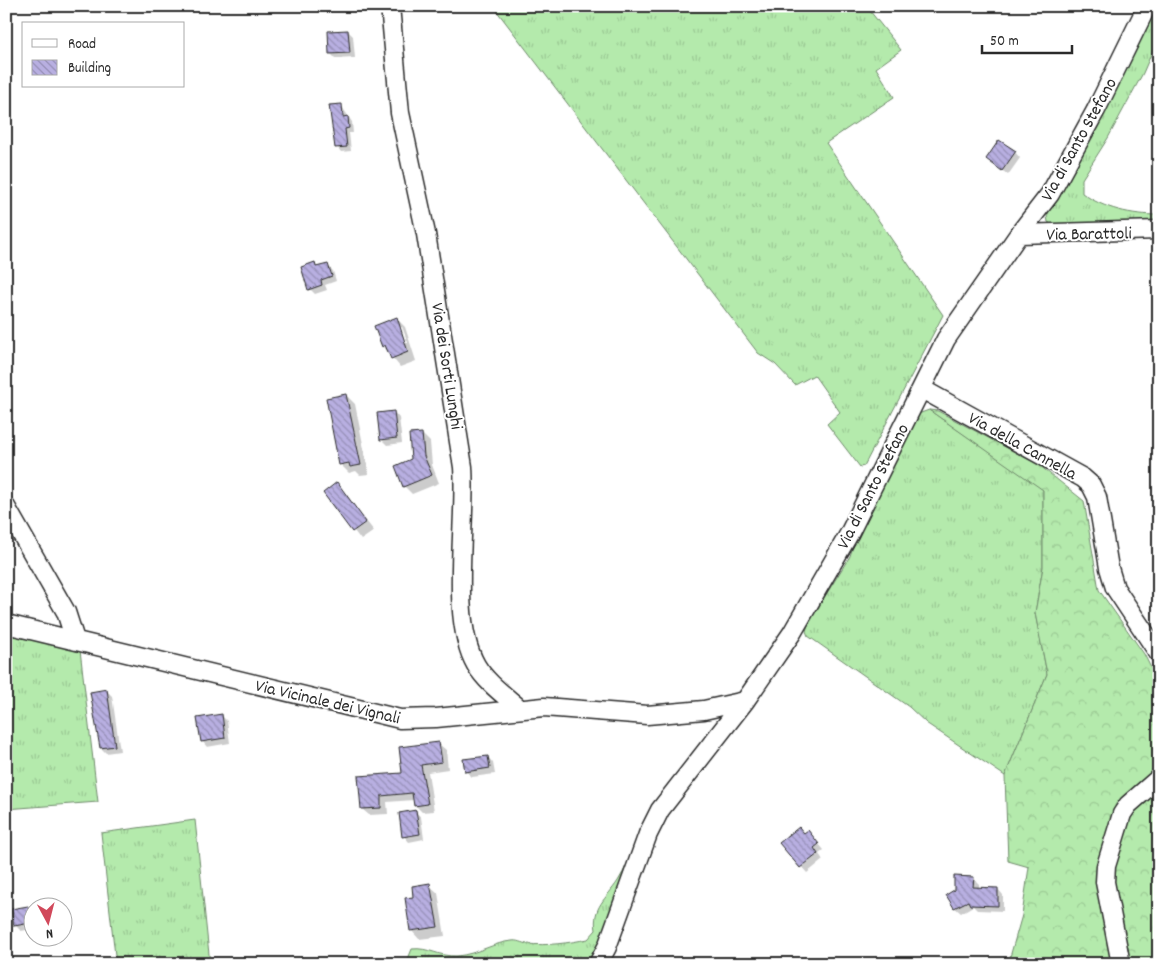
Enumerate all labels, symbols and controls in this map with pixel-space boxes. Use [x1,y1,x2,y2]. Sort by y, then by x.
legend [22,22,185,88]
scale bar [982,22,1072,54]
text: 50 m [990,31,1019,53]
text: Road [68,34,96,56]
text: Building [68,58,111,80]
street label: Via di Santo Stefano [1036,74,1124,206]
street label: Via Barattoli [1046,222,1132,249]
street label: Via dei Sorti Lunghi [423,301,468,431]
street label: Via della Cannella [963,407,1081,488]
street label: Via di Santo Stefano [832,420,917,554]
street label: Via Vicinale dei Vignali [253,675,402,732]
north arrow [22,898,72,948]
text: N [45,923,54,943]

